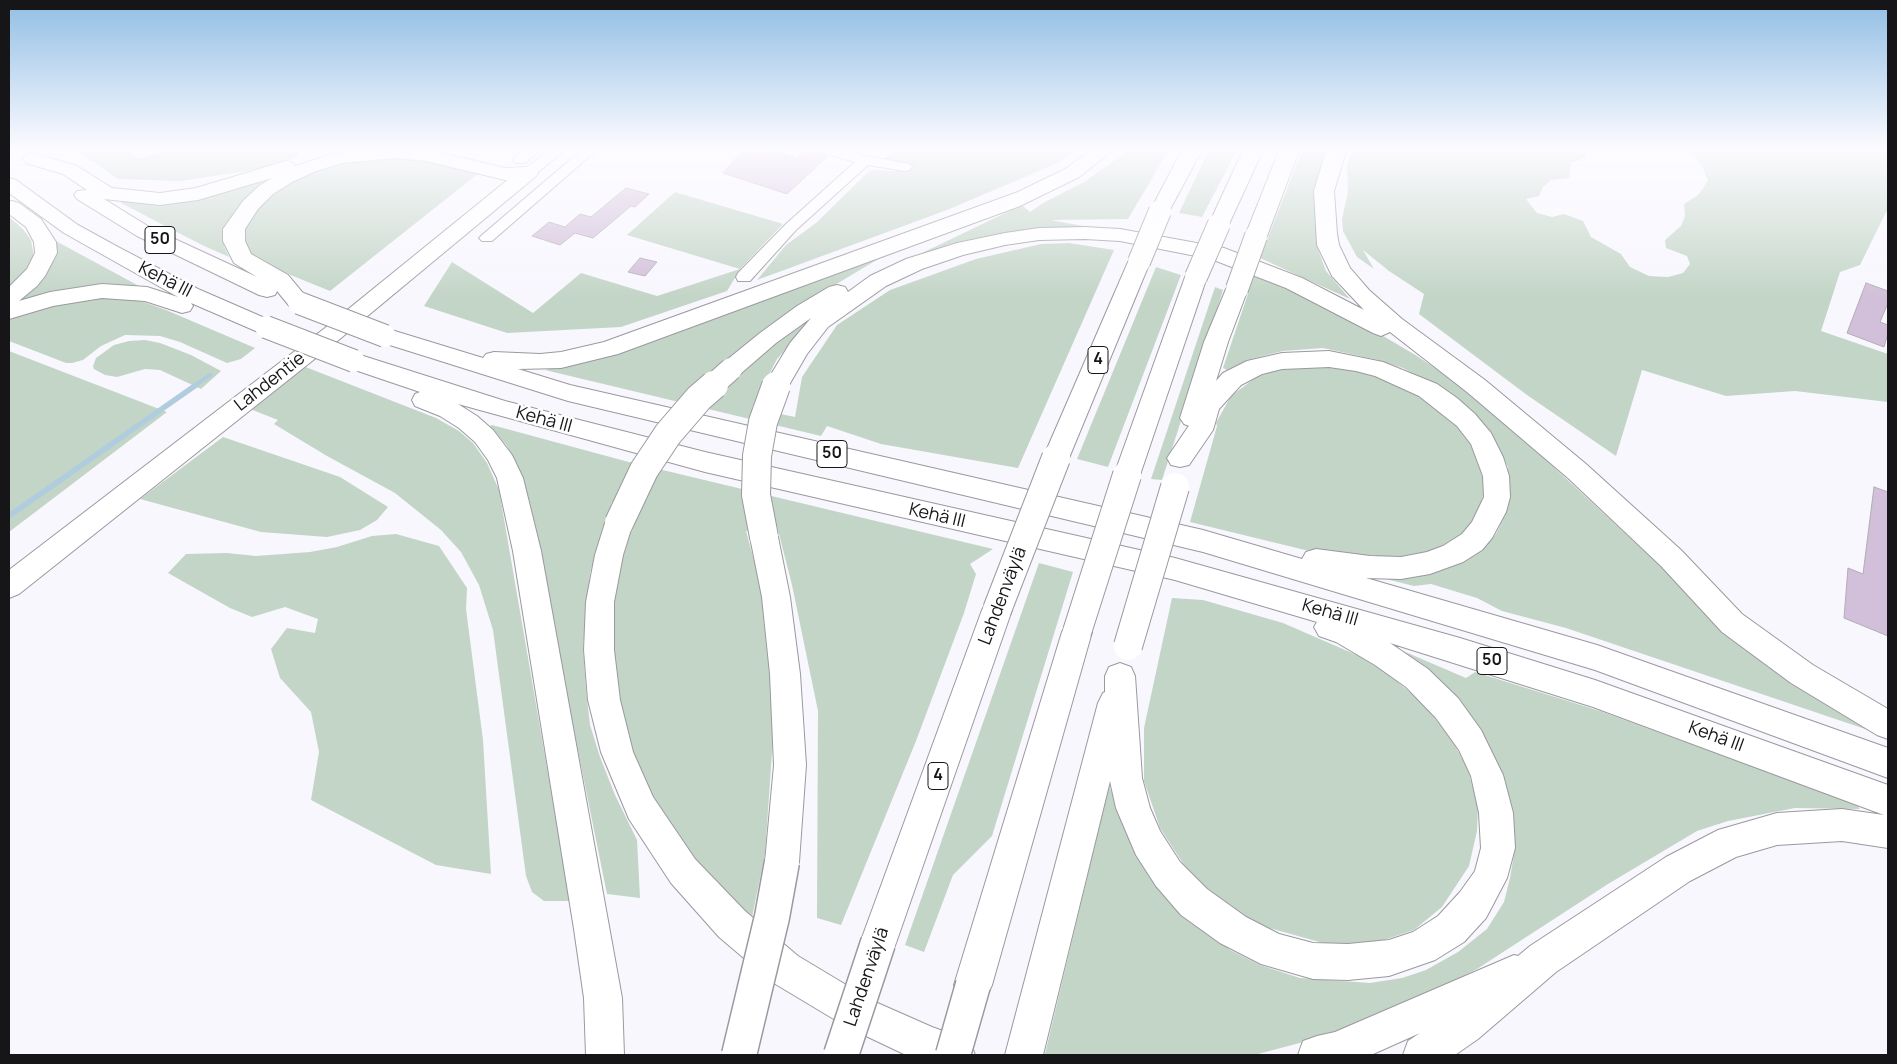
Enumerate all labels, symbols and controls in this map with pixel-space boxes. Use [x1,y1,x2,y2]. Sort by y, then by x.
road number: 50 [145,226,175,254]
street label: Kehä III [135,257,195,303]
road number: 4 [1088,346,1108,374]
street label: Lahdentie [230,348,310,416]
street label: Kehä III [513,402,575,438]
road number: 50 [817,440,847,468]
street label: Kehä III [907,499,967,533]
street label: Lahdenväylä [974,544,1032,648]
street label: Kehä III [1299,595,1361,631]
road number: 50 [1477,648,1507,674]
street label: Kehä III [1685,717,1747,757]
road number: 4 [928,762,948,789]
street label: Lahdenväylä [840,925,894,1029]

